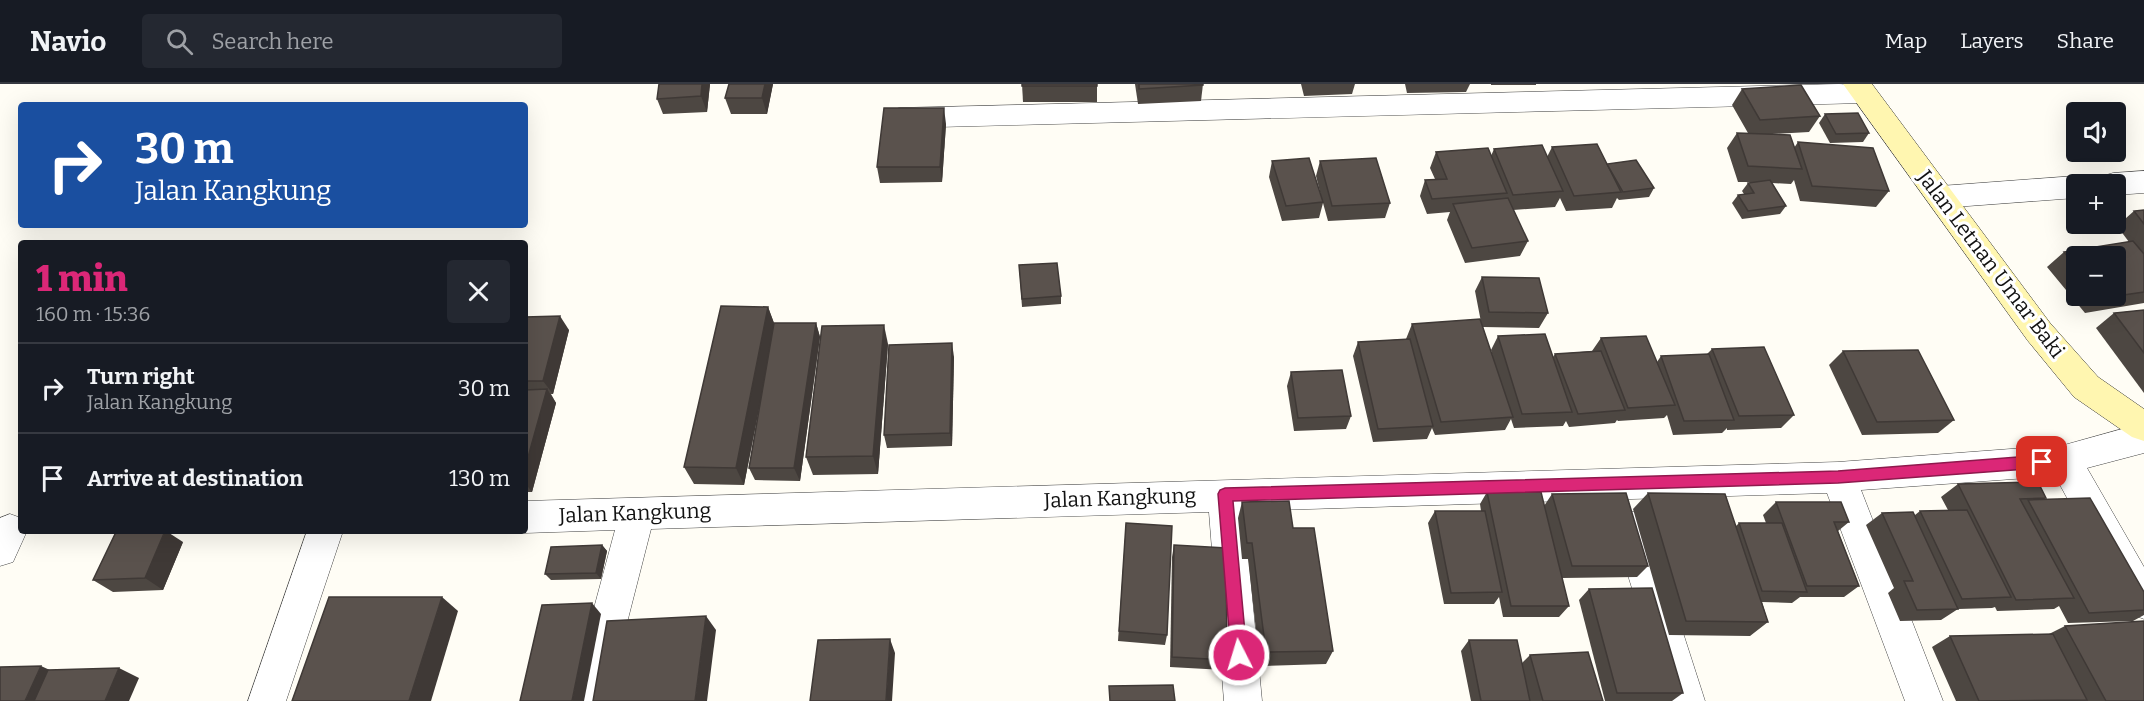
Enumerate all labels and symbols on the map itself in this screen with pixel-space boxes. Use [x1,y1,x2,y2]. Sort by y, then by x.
street label: Jalan Letnan Umar Baki [1911,164,2070,363]
pin [2016,436,2067,487]
street label: Jalan Kangkung [1042,482,1197,514]
street label: Jalan Kangkung [557,497,712,529]
position arrow [1207,623,1271,687]

